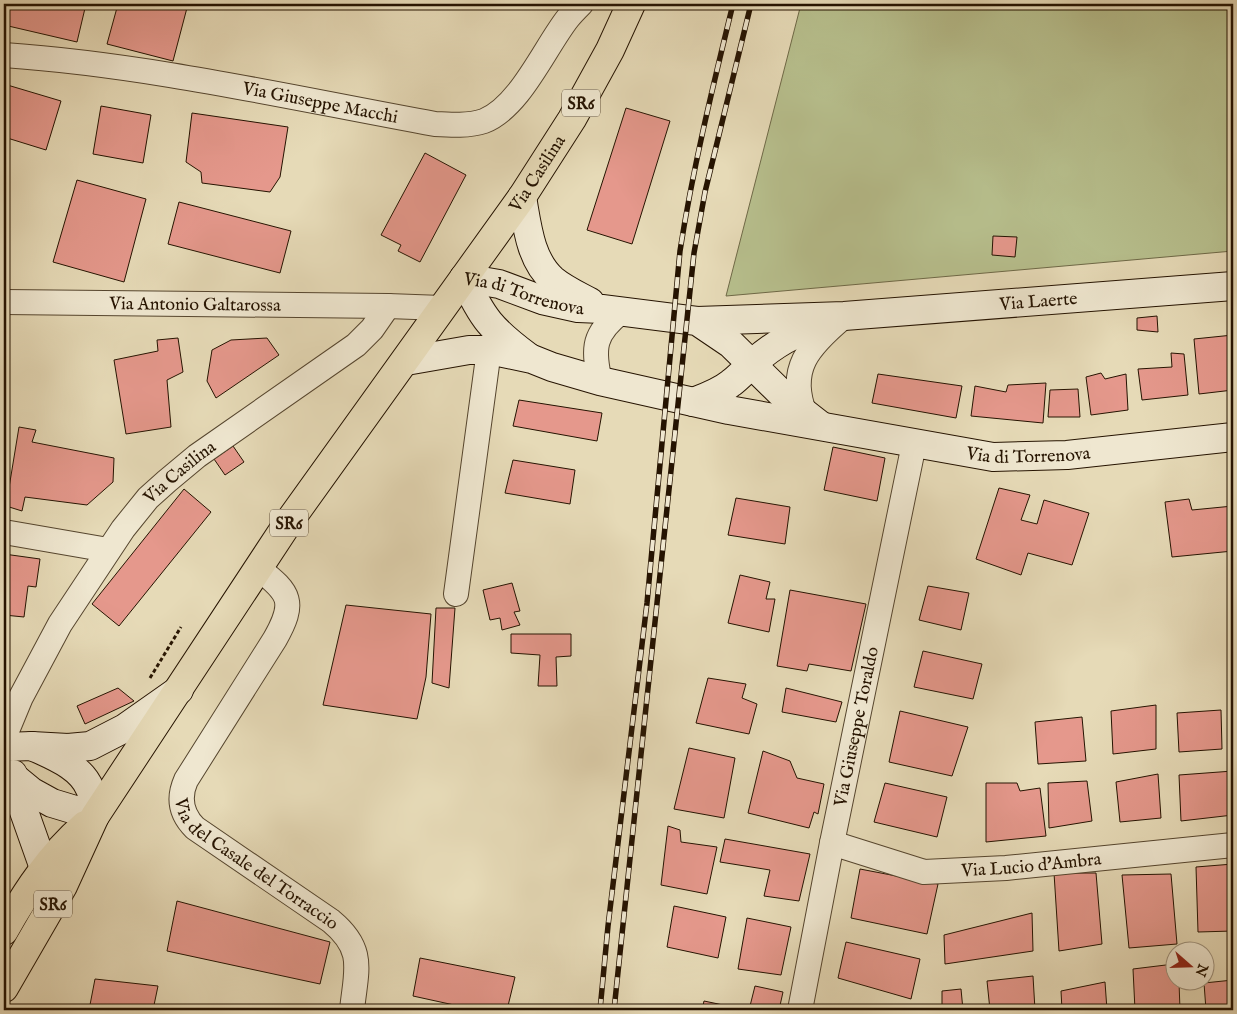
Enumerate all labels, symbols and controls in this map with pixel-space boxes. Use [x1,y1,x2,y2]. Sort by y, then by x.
street label: Via Giuseppe Macchi [240,78,400,130]
road number: SR6 [562,90,600,116]
street label: Via Casilina [504,131,572,218]
street label: Via di Torrenova [461,268,584,321]
street label: Via Laerte [998,288,1078,317]
street label: Via Antonio Galtarossa [108,293,281,318]
street label: Via Casilina [139,436,221,510]
street label: Via di Torrenova [963,442,1092,470]
road number: SR6 [270,509,308,536]
street label: Via Giuseppe Toraldo [830,644,885,810]
street label: Via del Casale del Torraccio [168,796,343,936]
street label: Via Lucio d'Ambra [960,848,1103,883]
road number: SR6 [34,891,72,918]
north arrow [1164,942,1214,992]
text: N [1191,960,1212,979]

